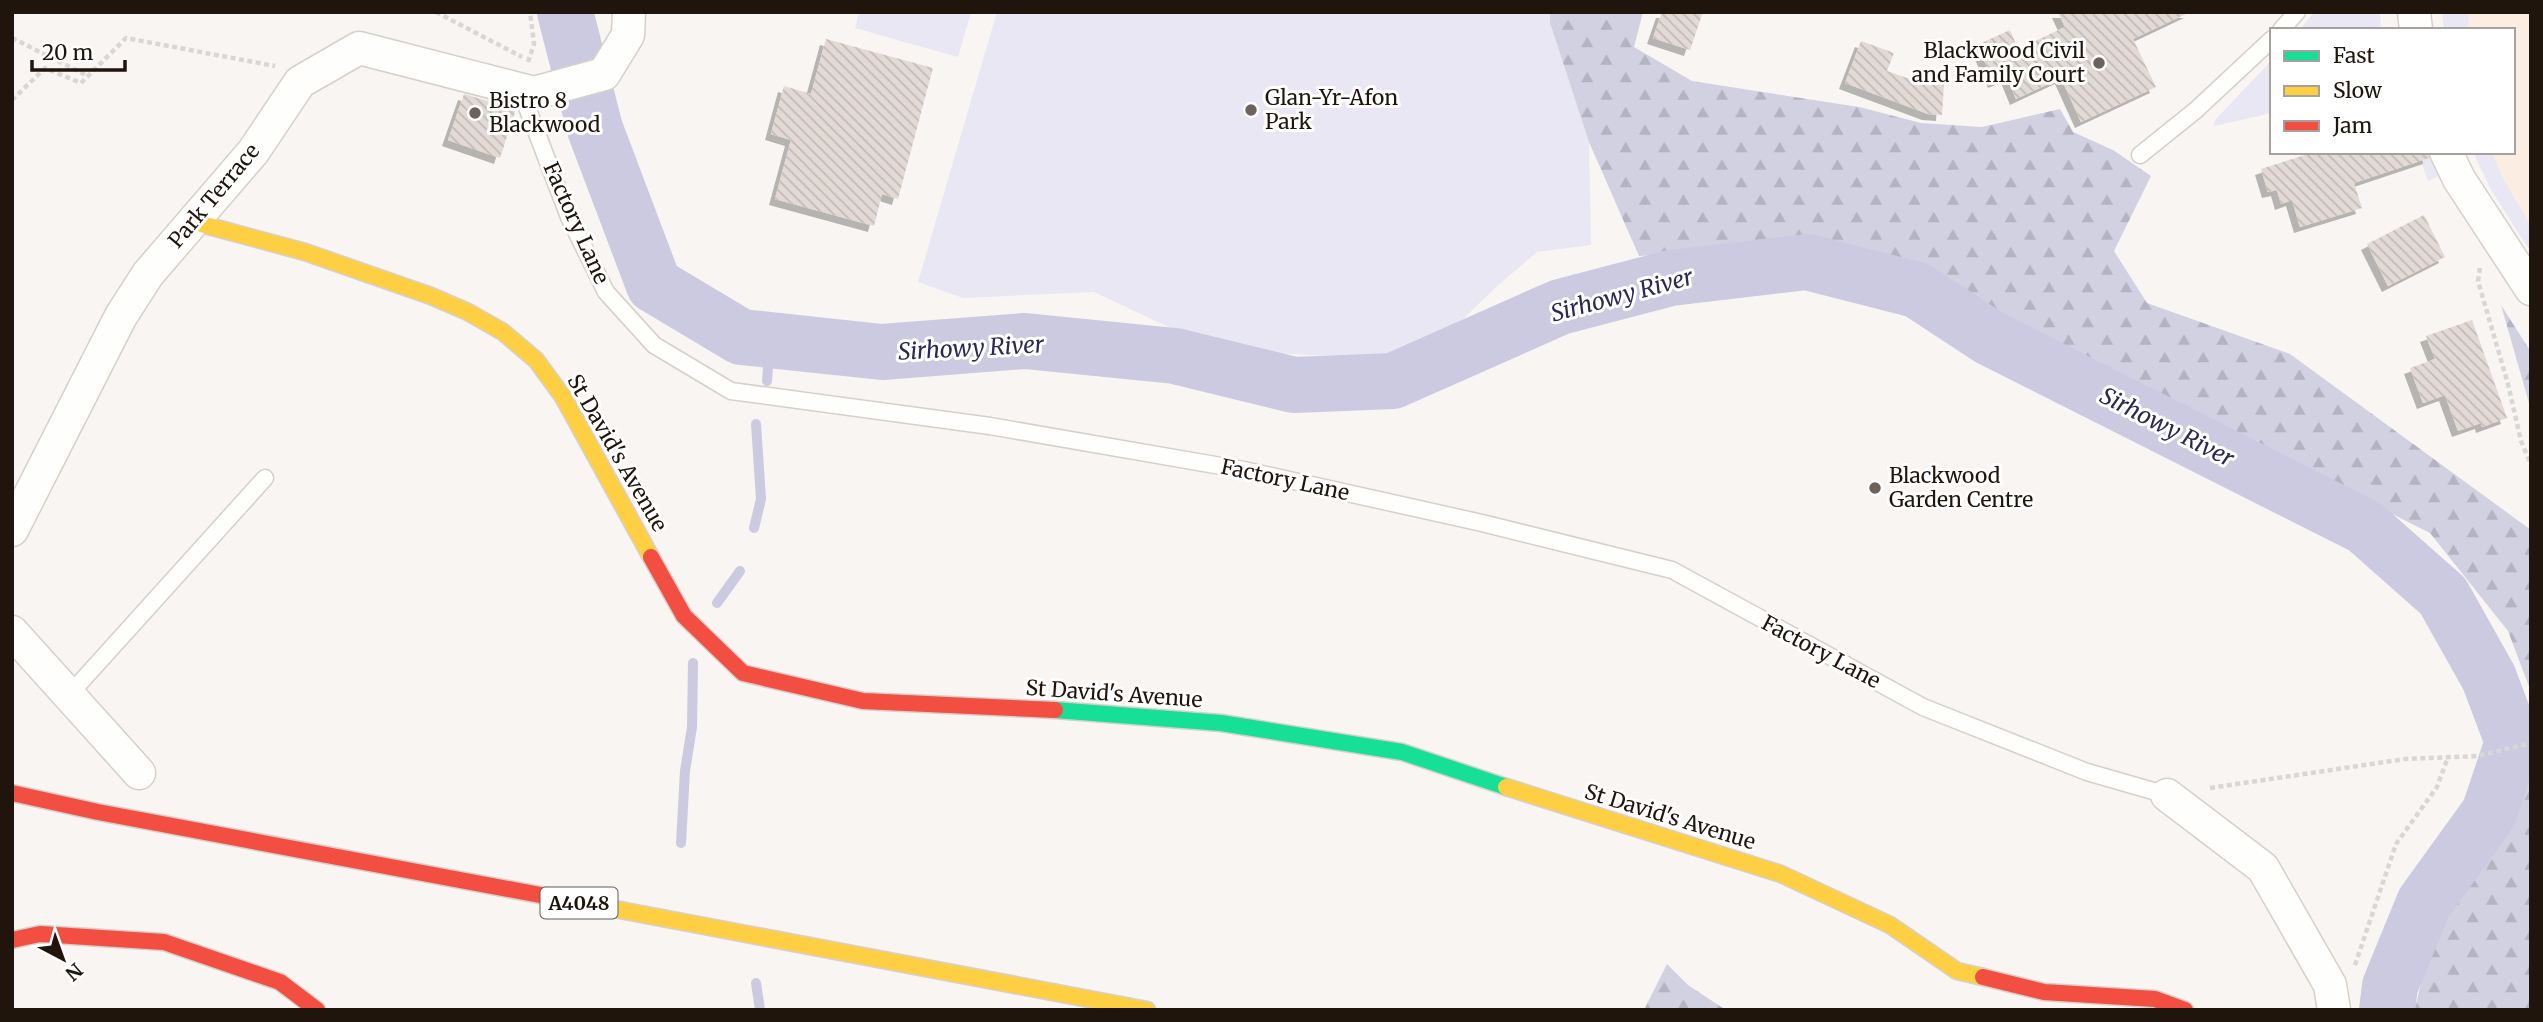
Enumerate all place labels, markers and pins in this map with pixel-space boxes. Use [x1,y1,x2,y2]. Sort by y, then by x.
place label: Blackwood Civil and Family Court [1912,37,2085,88]
marker: Blackwood Civil and Family Court [2091,55,2107,71]
place label: Glan-Yr-Afon Park [1265,84,1398,135]
place label: Bistro 8 Blackwood [489,87,601,138]
marker: Glan-Yr-Afon Park [1243,102,1259,118]
marker: Bistro 8 Blackwood [467,105,483,121]
place label: Blackwood Garden Centre [1889,462,2033,513]
marker: Blackwood Garden Centre [1867,480,1883,496]

